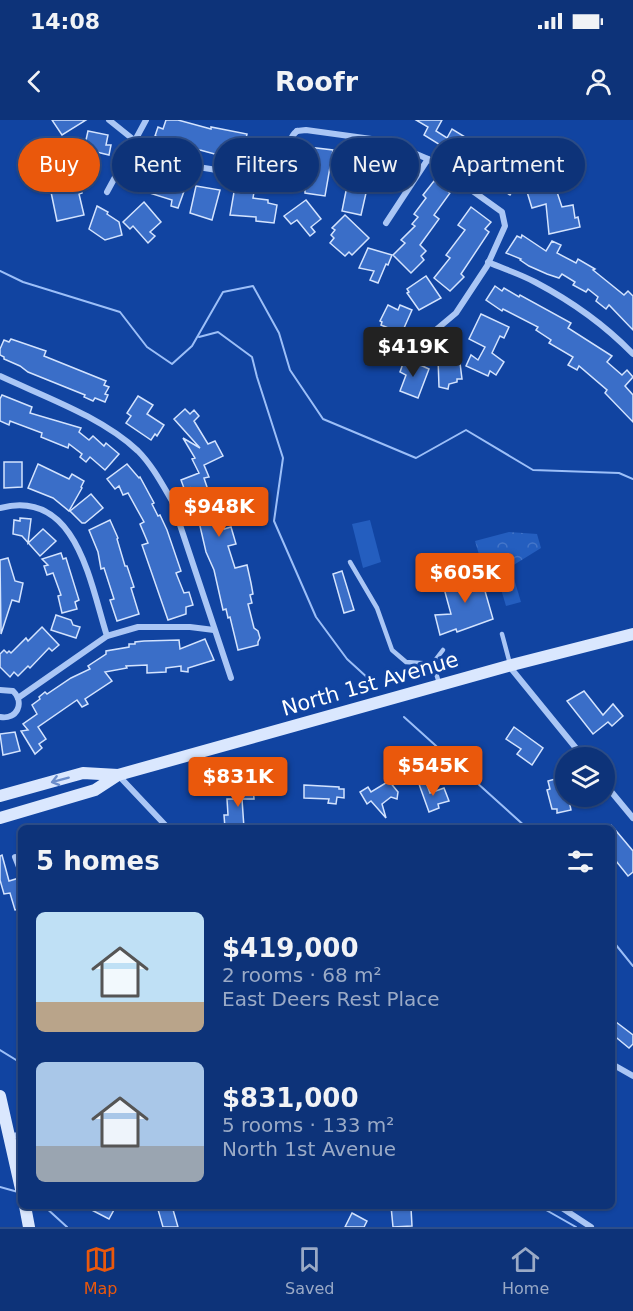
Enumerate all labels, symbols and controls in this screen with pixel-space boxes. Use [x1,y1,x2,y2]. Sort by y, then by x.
text: 14:08 [30,9,100,34]
icon: back [18,65,51,98]
icon: person [582,65,615,98]
text: Roofr [275,66,358,97]
chip: Buy [18,138,100,192]
chip: Rent [112,138,202,192]
chip: Filters [214,138,319,192]
chip: New [331,138,419,192]
chip: Apartment [431,138,585,192]
pin: $419K [371,327,455,378]
text: $419K [377,334,449,358]
pin: $948K [177,487,261,538]
text: $948K [183,494,255,518]
pin: $605K [423,553,507,604]
text: $605K [429,560,501,584]
street label: North 1st Avenue [279,647,461,721]
pin: $545K [391,746,475,797]
map controls [555,747,615,807]
button: layers [555,747,615,807]
text: $545K [397,753,469,777]
pin: $831K [196,757,280,808]
text: $831K [202,764,274,788]
one-way arrow [51,775,70,786]
icon: filters [564,845,597,878]
text: 5 homes [36,846,160,876]
text: $419,000 [222,933,359,963]
icon: home [84,936,156,1008]
text: 2 rooms · 68 m² [222,963,382,987]
text: East Deers Rest Place [222,987,440,1011]
text: $831,000 [222,1083,359,1113]
icon: home [84,1086,156,1158]
text: 5 rooms · 133 m² [222,1113,394,1137]
text: North 1st Avenue [222,1137,396,1161]
tab: Map [84,1243,118,1298]
tab: Saved [285,1243,334,1298]
tab: Home [502,1243,549,1298]

